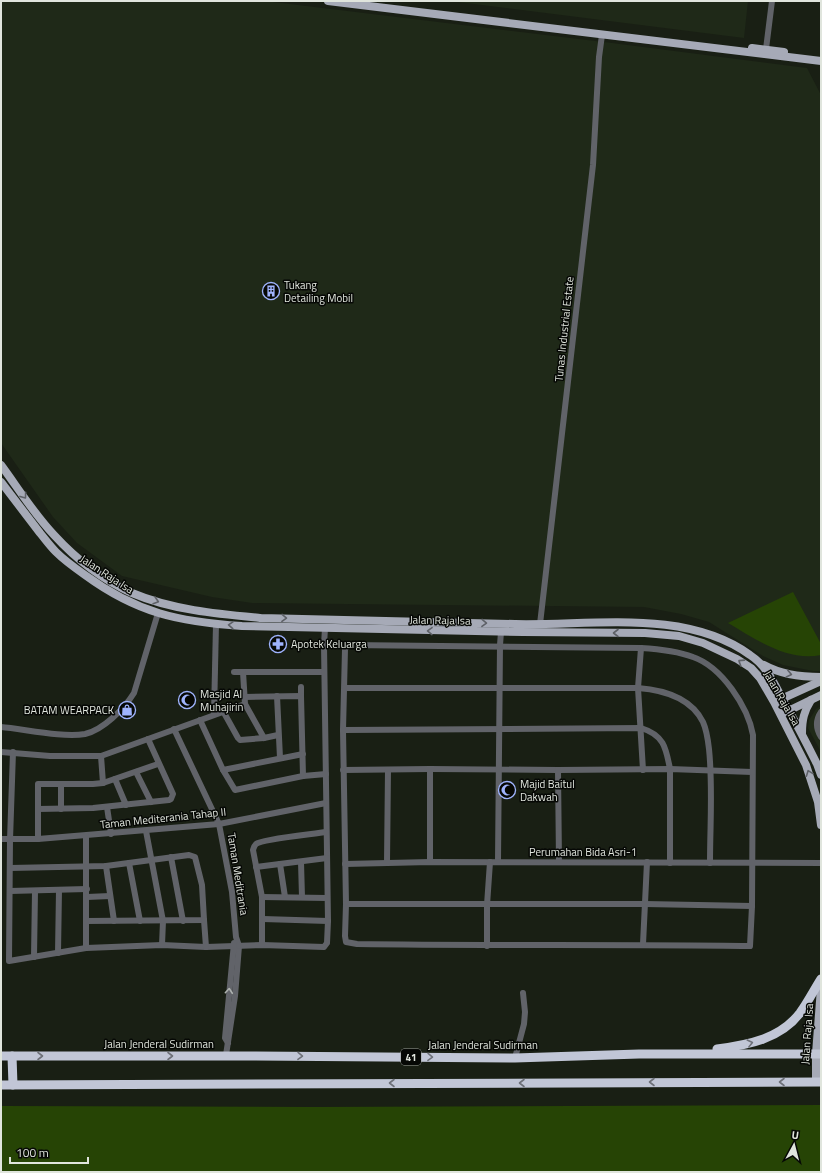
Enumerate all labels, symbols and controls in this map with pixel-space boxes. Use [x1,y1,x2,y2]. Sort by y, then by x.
street label: Tunas Industrial Estate [551,275,578,382]
place label: Tukang Detailing Mobil [284,277,353,306]
building icon: Tukang Detailing Mobil [261,281,281,301]
one-way arrow [19,492,26,499]
street label: Jalan Raja Isa [77,551,137,598]
one-way arrow [152,596,159,605]
street label: Jalan Raja Isa [409,611,471,629]
one-way arrow [281,614,287,622]
one-way arrow [481,619,487,627]
one-way arrow [228,621,234,630]
one-way arrow [427,626,433,635]
one-way arrow [613,629,619,637]
pharmacy icon: Apotek Keluarga [268,634,288,654]
place label: Apotek Keluarga [291,636,367,652]
one-way arrow [738,659,745,667]
street label: Jalan Raja Isa [760,668,804,729]
one-way arrow [785,669,792,678]
place label: Masjid Al Muhajirin [200,686,244,715]
mosque icon: Masjid Al Muhajirin [177,690,197,710]
shop icon: BATAM WEARPACK [117,700,137,720]
place label: BATAM WEARPACK [24,702,115,718]
one-way arrow [806,770,814,777]
place label: Majid Baitul Dakwah [520,776,575,805]
mosque icon: Majid Baitul Dakwah [497,780,517,800]
street label: Taman Mediterania Tahap II [99,803,227,833]
street label: Taman Meditrania [224,832,252,917]
street label: Perumahan Bida Asri-1 [529,844,637,860]
one-way arrow [225,988,234,994]
street label: Jalan Raja Isa [797,1003,817,1065]
street label: Jalan Jenderal Sudirman [104,1036,214,1052]
street label: Jalan Jenderal Sudirman [428,1037,538,1053]
one-way arrow [747,1040,754,1048]
road number: 41 [401,1049,421,1065]
one-way arrow [37,1052,43,1060]
one-way arrow [167,1052,173,1060]
one-way arrow [297,1052,303,1060]
one-way arrow [427,1053,433,1061]
one-way arrow [649,1078,655,1086]
one-way arrow [779,1078,785,1086]
one-way arrow [389,1079,395,1087]
one-way arrow [519,1079,525,1087]
north arrow [774,1125,814,1165]
text: U [791,1127,800,1143]
scale bar [10,1139,88,1165]
text: 100 m [16,1143,49,1162]

